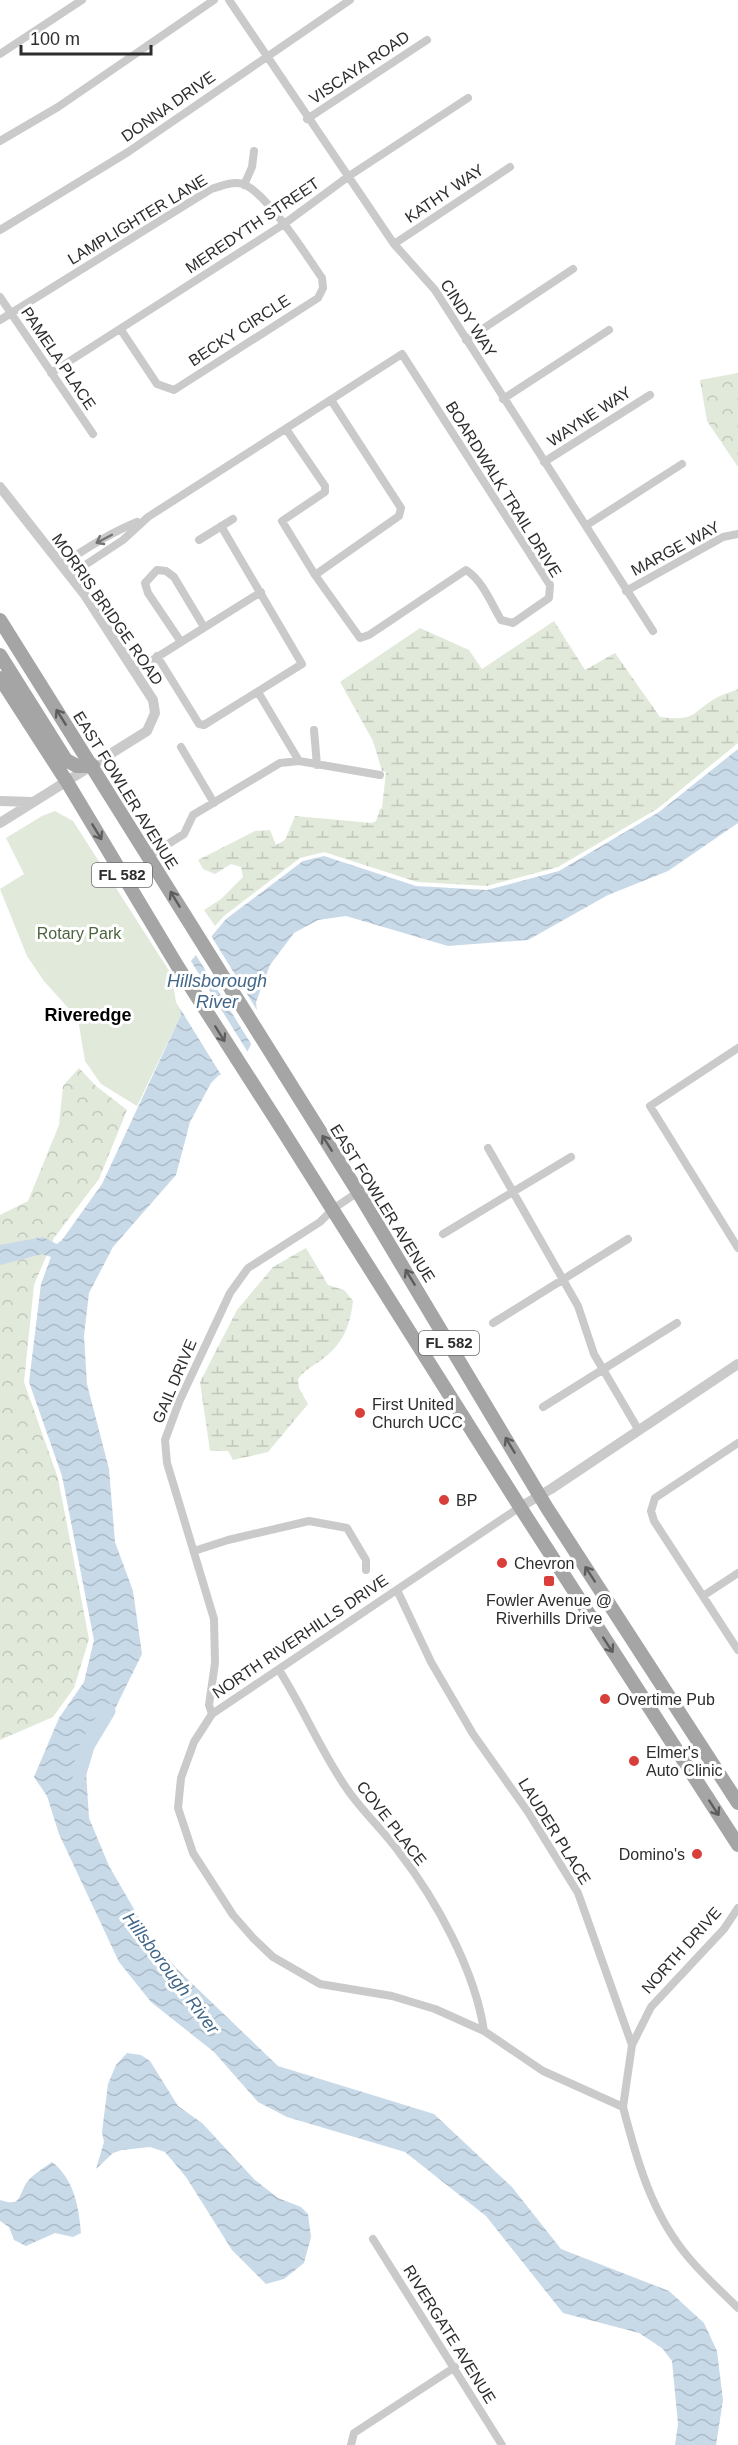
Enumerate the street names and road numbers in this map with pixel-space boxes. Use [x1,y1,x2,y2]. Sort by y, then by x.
street label: VISCAYA ROAD [306,28,412,107]
street label: DONNA DRIVE [118,68,218,145]
street label: KATHY WAY [402,161,487,226]
street label: LAMPLIGHTER LANE [65,171,210,268]
street label: MEREDYTH STREET [182,174,322,276]
street label: CINDY WAY [437,276,500,360]
street label: BECKY CIRCLE [186,291,293,369]
street label: PAMELA PLACE [18,304,99,413]
street label: WAYNE WAY [544,383,634,450]
street label: BOARDWALK TRAIL DRIVE [442,398,565,580]
street label: MARGE WAY [628,518,723,579]
street label: MORRIS BRIDGE ROAD [49,530,166,688]
street label: EAST FOWLER AVENUE [70,708,181,872]
road number: FL 582 [92,863,152,887]
street label: EAST FOWLER AVENUE [327,1121,438,1285]
road number: FL 582 [419,1331,479,1355]
street label: GAIL DRIVE [149,1337,200,1426]
street label: NORTH RIVERHILLS DRIVE [209,1571,391,1702]
street label: LAUDER PLACE [515,1775,594,1887]
street label: COVE PLACE [353,1778,430,1869]
street label: NORTH DRIVE [638,1904,724,1997]
street label: RIVERGATE AVENUE [400,2262,499,2406]

